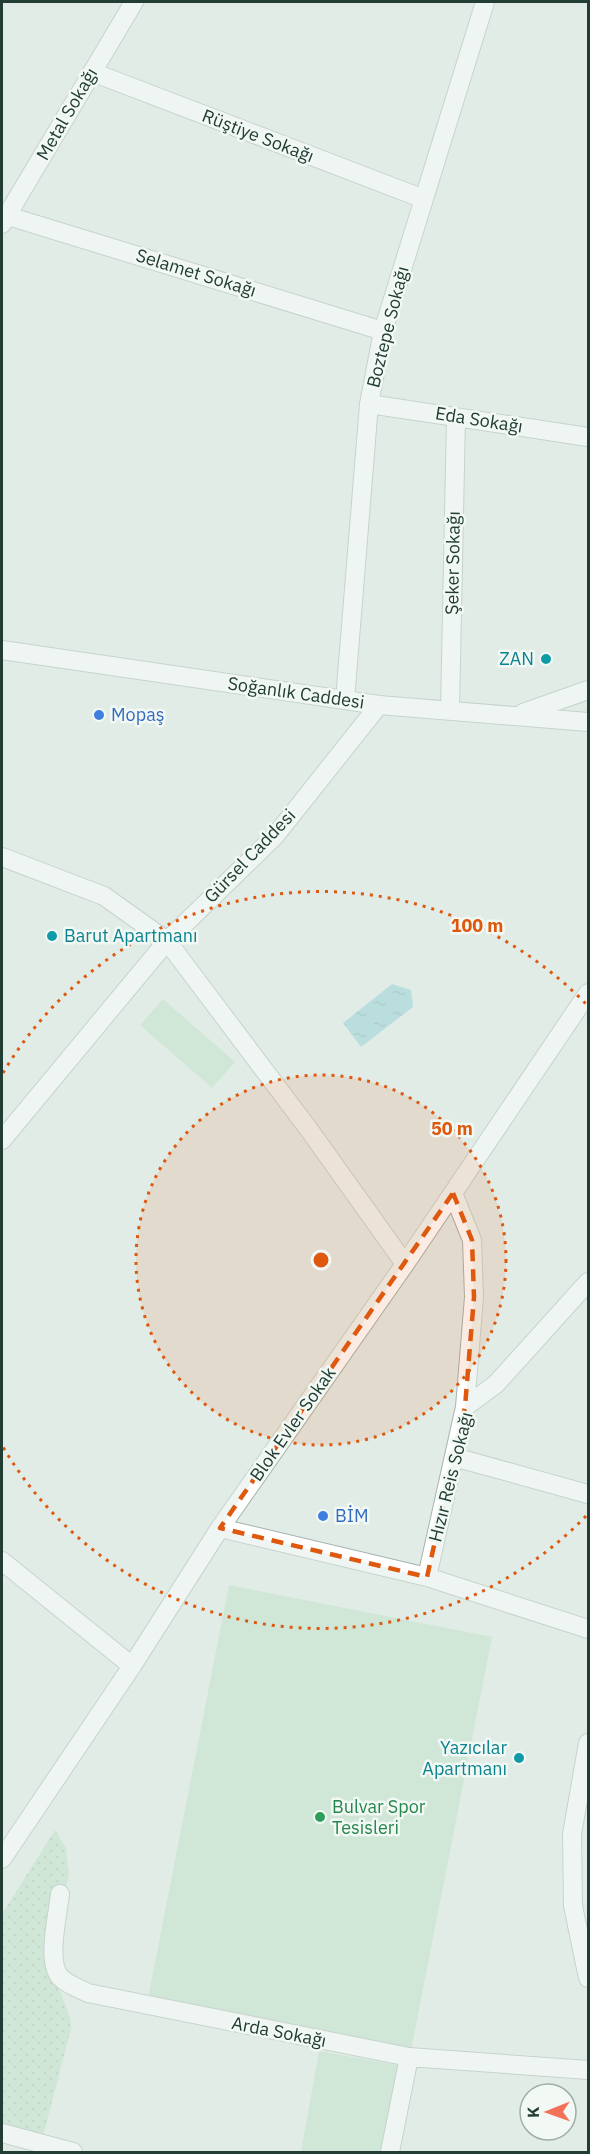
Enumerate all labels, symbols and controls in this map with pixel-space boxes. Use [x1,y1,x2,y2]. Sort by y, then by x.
street label: Metal Sokağı [31,63,102,164]
street label: Rüştiye Sokağı [199,104,317,167]
street label: Selamet Sokağı [133,243,259,302]
street label: Boztepe Sokağı [361,264,414,390]
street label: Eda Sokağı [434,401,524,438]
street label: Şeker Sokağı [440,511,465,615]
place label: ZAN [499,647,534,670]
marker: ZAN [539,652,553,666]
street label: Soğanlık Caddesi [226,672,366,713]
place label: Mopaş [111,703,165,726]
marker: Mopaş [92,708,106,722]
street label: Gürsel Caddesi [199,804,300,908]
text: 100 m [451,914,503,937]
place label: Barut Apartmanı [64,924,197,947]
marker: Barut Apartmanı [45,929,59,943]
text: 50 m [431,1117,473,1140]
centre of rings [311,1250,331,1270]
street label: Blok Evler Sokak [245,1362,341,1485]
street label: Hızır Reis Sokağı [423,1409,478,1544]
place label: BİM [335,1504,369,1527]
marker: BİM [316,1509,330,1523]
place label: Yazıcılar Apartmanı [422,1736,507,1780]
marker: Yazıcılar Apartmanı [512,1751,526,1765]
place label: Bulvar Spor Tesisleri [332,1795,426,1839]
marker: Bulvar Spor Tesisleri [313,1810,327,1824]
street label: Arda Sokağı [230,2011,328,2052]
north arrow [518,2082,578,2142]
text: K [523,2107,543,2118]

